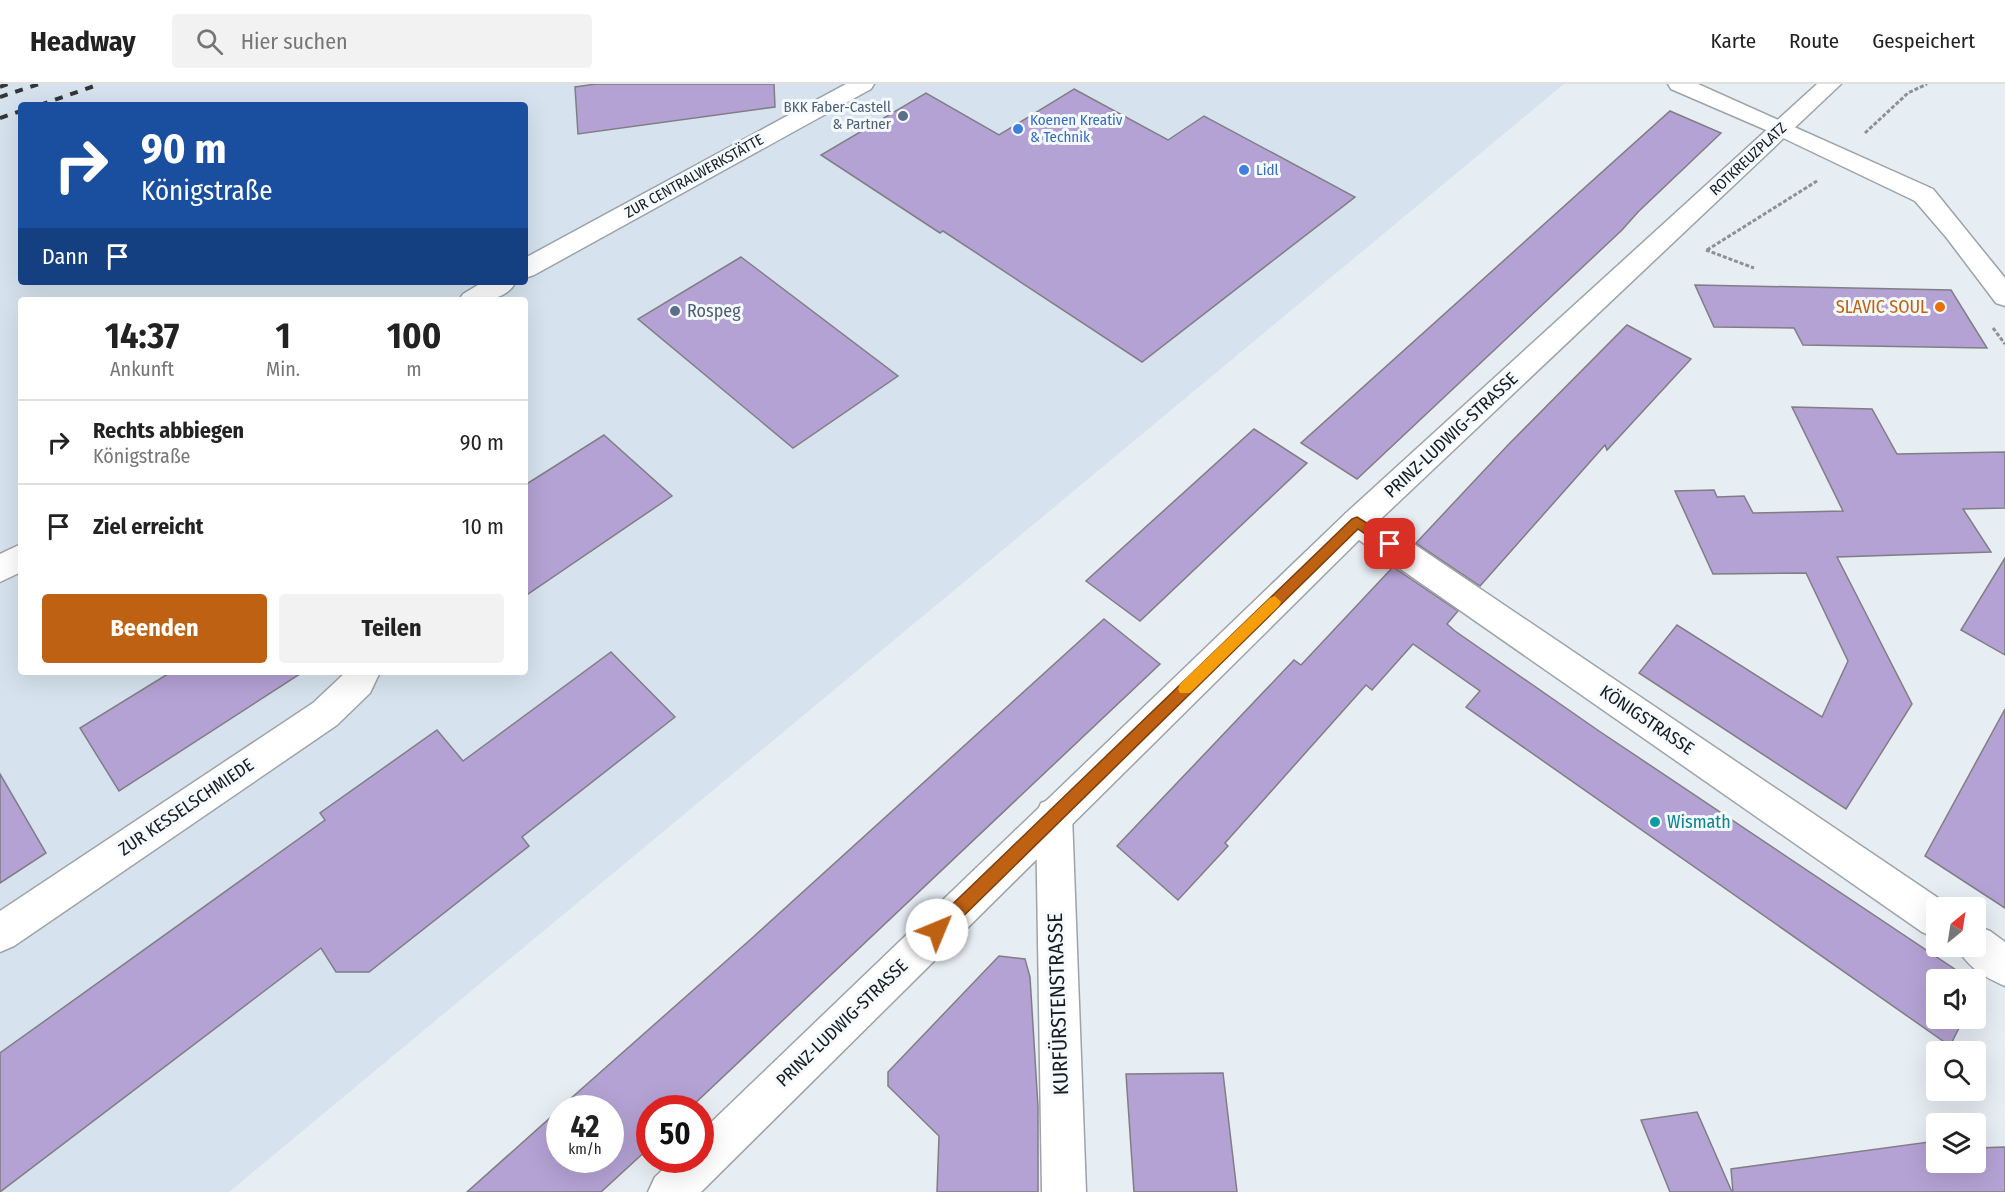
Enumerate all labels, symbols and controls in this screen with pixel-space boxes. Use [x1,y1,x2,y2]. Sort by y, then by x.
search box [172,14,592,68]
text: Headway [30,25,136,58]
icon: search [193,25,226,58]
text: Hier suchen [241,28,348,55]
text: Karte [1711,28,1756,54]
text: Route [1789,28,1839,54]
text: Gespeichert [1872,28,1975,54]
place label: BKK Faber-Castell & Partner [784,98,892,133]
marker: BKK Faber-Castell & Partner [896,109,910,123]
place label: Koenen Kreativ & Technik [1030,111,1123,146]
street label: ROTKREUZPLATZ [1706,119,1790,199]
marker: Koenen Kreativ & Technik [1011,122,1025,136]
text: 90 m [141,124,226,174]
icon: right [42,126,120,204]
street label: ZUR CENTRALWERKSTÄTTE [621,130,767,222]
place label: Lidl [1256,161,1278,179]
marker: Lidl [1237,163,1251,177]
text: Königstraße [141,175,273,207]
icon: arrive [101,240,134,273]
text: Dann [42,243,89,270]
place label: SLAVIC SOUL [1836,296,1928,318]
place label: Rospeg [687,300,741,322]
marker: SLAVIC SOUL [1933,300,1947,314]
marker: Rospeg [668,304,682,318]
text: 14:37 [105,314,179,358]
text: 1 [275,314,291,358]
text: 100 [387,314,441,358]
text: Ankunft [110,357,174,381]
text: Min. [266,357,300,381]
text: m [406,357,422,381]
street label: PRINZ-LUDWIG-STRASSE [1380,368,1522,502]
text: Rechts abbiegen [93,417,244,444]
icon: right [42,426,75,459]
text: 90 m [460,429,504,456]
text: Königstraße [93,444,190,468]
icon: arrive [42,510,75,543]
text: Ziel erreicht [93,513,204,540]
text: 10 m [462,513,504,540]
pin [1364,518,1415,569]
icon: arrive [1373,527,1406,560]
button: Beenden [42,594,267,663]
button: Teilen [279,594,504,663]
street label: KÖNIGSTRASSE [1596,680,1698,760]
street label: ZUR KESSELSCHMIEDE [114,754,258,860]
place label: Wismath [1667,811,1731,833]
marker: Wismath [1648,815,1662,829]
north arrow [1926,897,1986,957]
map controls [1926,897,1986,1173]
position arrow [905,898,969,962]
street label: KURFÜRSTENSTRASSE [1042,912,1074,1096]
street label: PRINZ-LUDWIG-STRASSE [772,955,912,1091]
button: sound [1926,969,1986,1029]
button: search [1926,1041,1986,1101]
speed limit sign: 50 [636,1095,714,1173]
text: 42 [571,1109,599,1145]
button: layers [1926,1113,1986,1173]
text: km/h [568,1140,602,1158]

